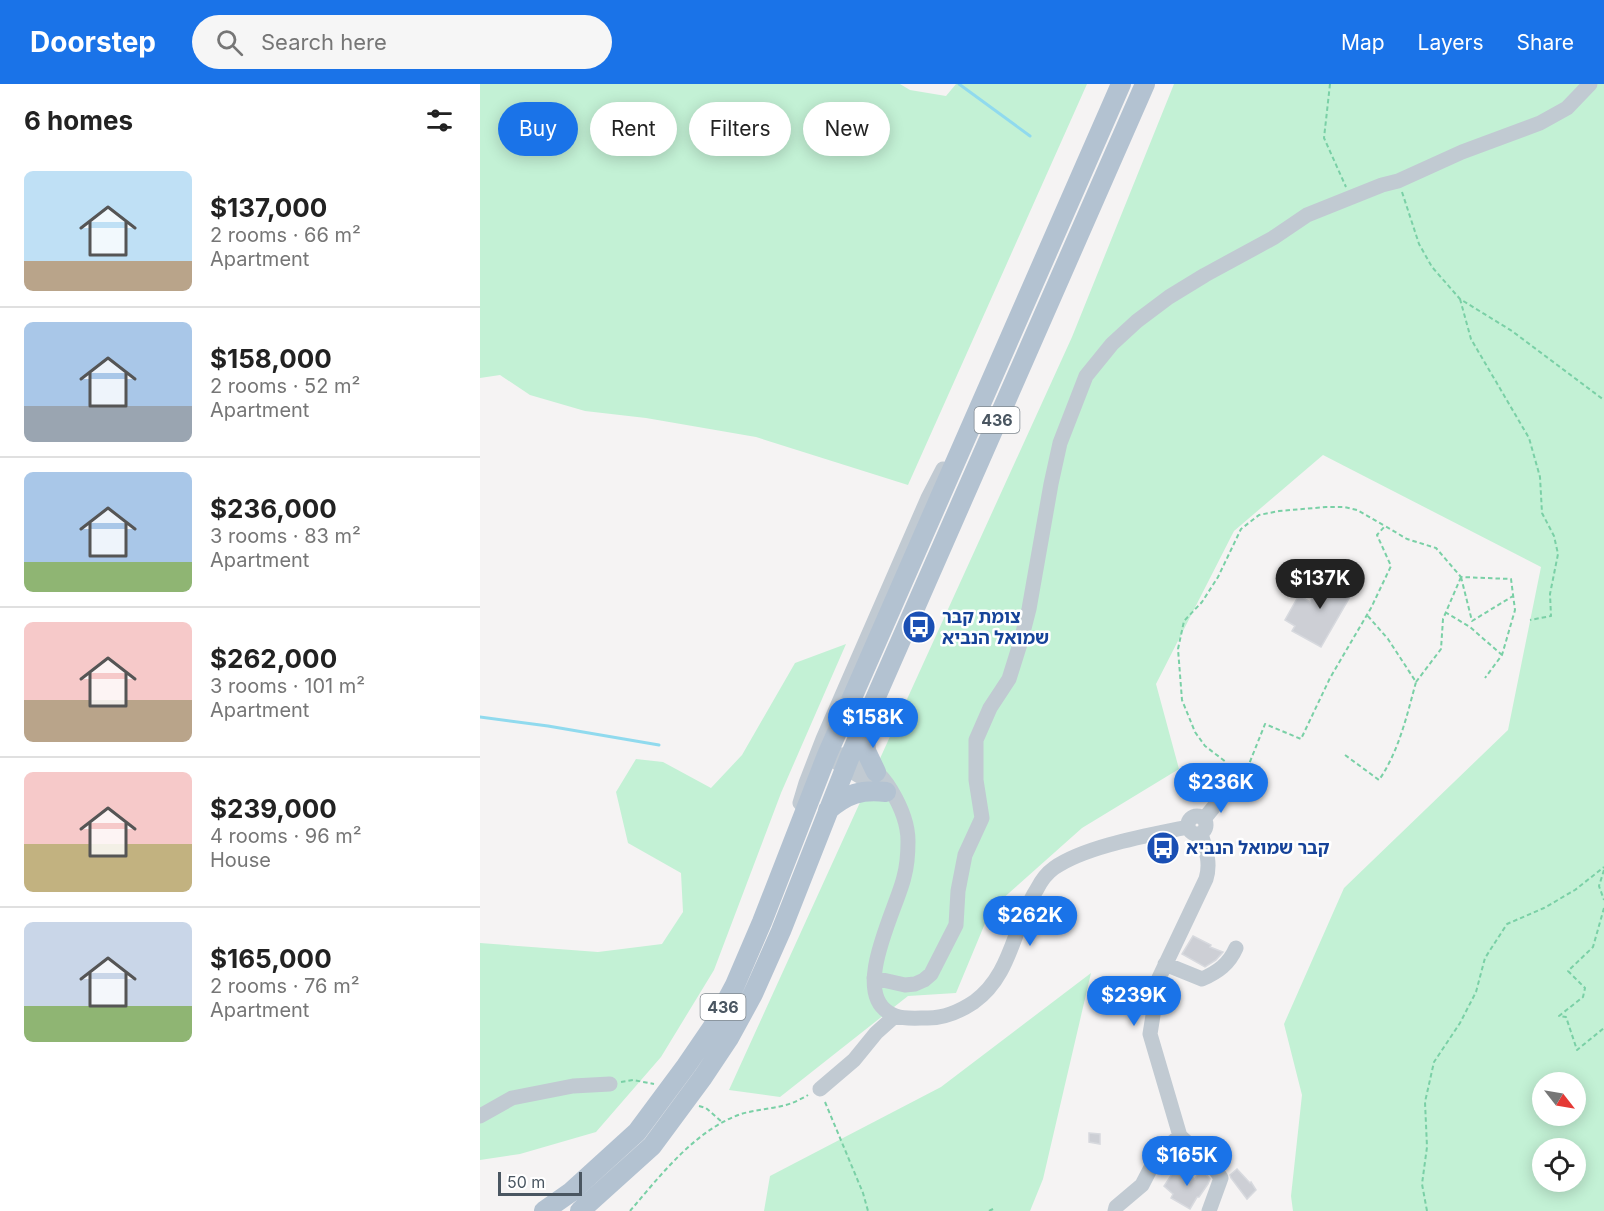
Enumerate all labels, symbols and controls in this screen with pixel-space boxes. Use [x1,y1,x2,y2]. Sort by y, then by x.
search box [192,15,612,69]
text: Doorstep [30,25,156,59]
icon: search [213,26,246,59]
text: Search here [261,29,387,55]
text: Map [1341,30,1385,55]
text: Layers [1418,30,1484,55]
text: Share [1517,30,1574,55]
chip: Buy [498,102,578,156]
chip: Rent [590,102,677,156]
chip: Filters [689,102,791,156]
chip: New [803,102,890,156]
icon: filters [423,104,456,137]
text: 6 homes [24,105,133,136]
text: $137,000 [210,192,327,223]
icon: home [72,195,144,267]
text: 2 rooms · 66 m² [210,223,361,247]
text: Apartment [210,247,309,271]
text: $158,000 [210,343,332,374]
icon: home [72,346,144,418]
text: 2 rooms · 52 m² [210,374,360,398]
text: Apartment [210,398,309,422]
road number: 436 [974,407,1020,433]
text: $236,000 [210,493,337,524]
icon: home [72,496,144,568]
text: 3 rooms · 83 m² [210,524,361,548]
text: Apartment [210,548,309,572]
pin: $137K [1278,559,1362,610]
text: $137K [1290,566,1350,590]
place label: צומת קבר שמואל הנביא [942,606,1049,648]
bus stop icon: צומת קבר שמואל הנביא [901,609,937,645]
text: $262,000 [210,643,337,674]
icon: home [72,646,144,718]
text: 3 rooms · 101 m² [210,674,365,698]
text: Apartment [210,698,309,722]
pin: $158K [831,698,915,749]
text: $158K [842,705,904,729]
pin: $236K [1179,763,1263,814]
text: $236K [1188,770,1254,794]
text: $239,000 [210,793,337,824]
icon: home [72,796,144,868]
text: 4 rooms · 96 m² [210,824,362,848]
bus stop icon: קבר שמואל הנביא [1145,830,1181,866]
place label: קבר שמואל הנביא [1186,837,1330,858]
text: House [210,848,271,872]
pin: $262K [988,896,1072,947]
text: $262K [997,903,1063,927]
text: $165,000 [210,943,332,974]
icon: home [72,946,144,1018]
text: 2 rooms · 76 m² [210,974,359,998]
pin: $239K [1092,976,1176,1027]
text: $239K [1101,983,1167,1007]
road number: 436 [700,994,746,1020]
text: Apartment [210,998,309,1022]
north arrow [1532,1072,1586,1126]
map controls [1532,1072,1586,1192]
pin: $165K [1145,1136,1229,1187]
button: locate [1532,1138,1586,1192]
text: $165K [1156,1143,1218,1167]
scale bar [498,1169,582,1196]
text: 50 m [507,1172,545,1192]

